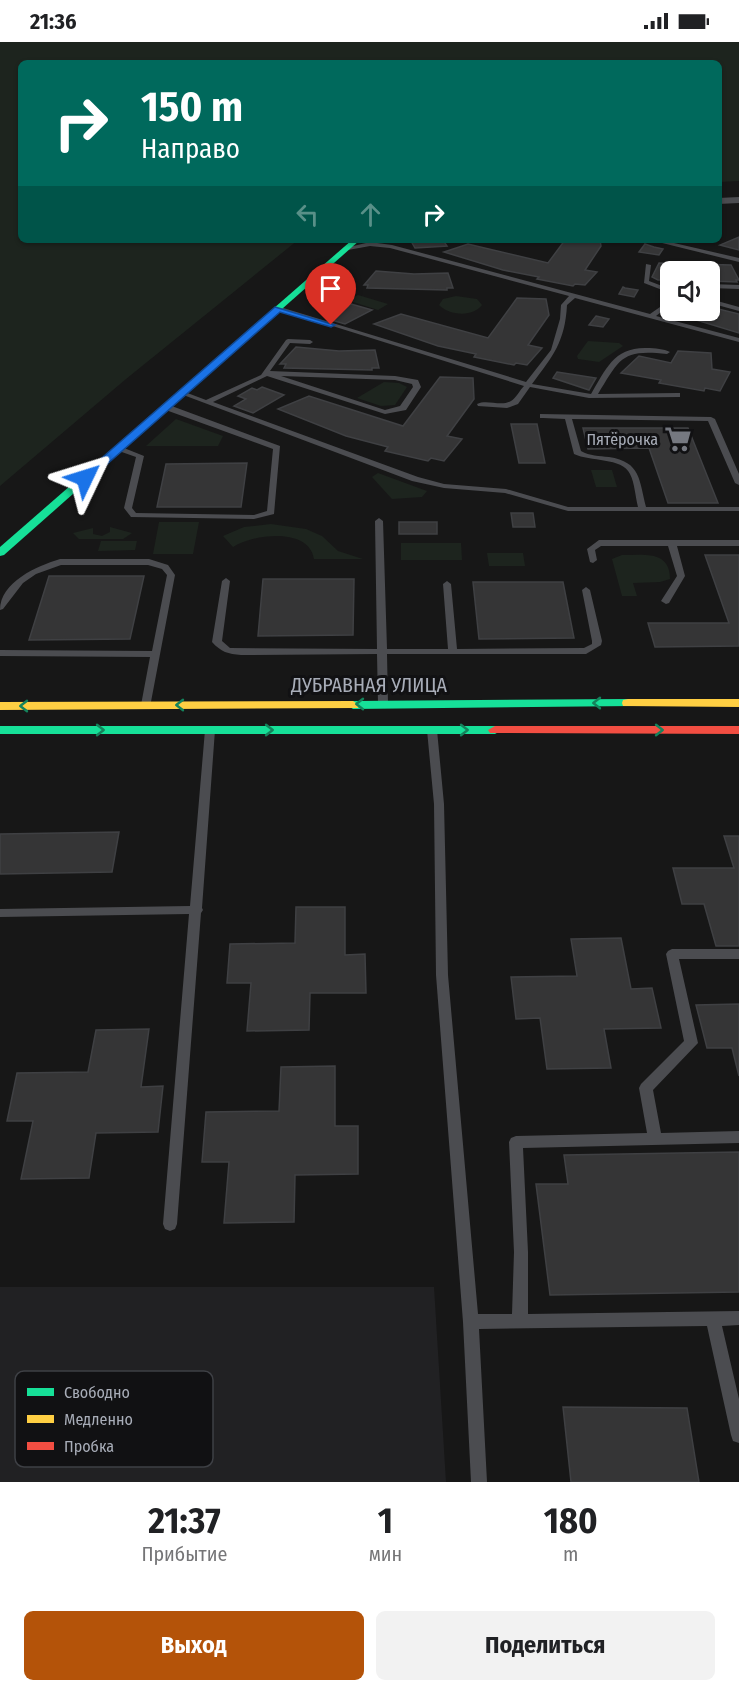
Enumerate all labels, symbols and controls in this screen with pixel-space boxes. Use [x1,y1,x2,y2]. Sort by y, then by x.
text: 21:36 [30,8,76,35]
text: 150 m [141,82,243,132]
icon: right [42,84,120,162]
text: Направо [141,133,240,165]
icon: left [291,198,324,231]
icon: ahead [354,198,387,231]
icon: right [417,198,450,231]
map controls [660,261,720,321]
button: sound [660,261,720,321]
pin [305,263,356,325]
icon: arrive [314,272,347,305]
supermarket icon: Пятёрочка [663,424,693,454]
place label: Пятёрочка [586,430,658,449]
position arrow [53,446,117,510]
street label: ДУБРАВНАЯ УЛИЦА [290,673,448,697]
one-way arrow [592,697,601,709]
one-way arrow [355,698,364,710]
one-way arrow [175,699,184,711]
one-way arrow [20,700,29,712]
one-way arrow [96,724,105,736]
one-way arrow [264,724,273,736]
one-way arrow [459,724,468,736]
one-way arrow [654,724,663,736]
legend [15,1371,213,1467]
text: Свободно [64,1383,130,1402]
text: Медленно [64,1410,133,1429]
text: Пробка [64,1437,114,1456]
text: 21:37 [148,1499,220,1543]
text: 1 [378,1499,393,1543]
text: 180 [544,1499,598,1543]
text: Прибытие [141,1542,227,1566]
text: мин [369,1542,402,1566]
text: m [563,1542,578,1566]
button: Выход [24,1611,364,1680]
button: Поделиться [376,1611,715,1680]

